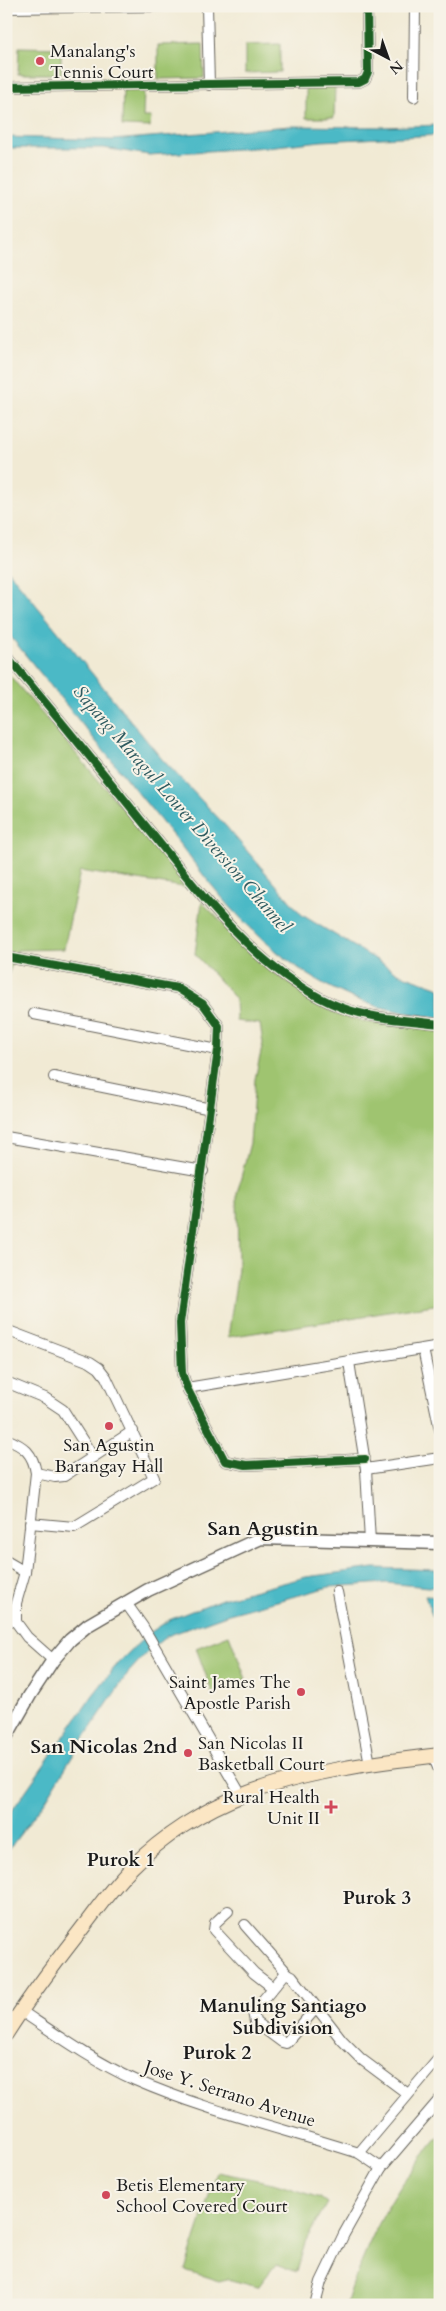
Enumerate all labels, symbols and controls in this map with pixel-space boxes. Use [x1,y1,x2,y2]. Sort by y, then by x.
north arrow [364,32,414,82]
place label: Manalang's Tennis Court [50,39,154,85]
marker: Manalang's Tennis Court [34,55,46,67]
text: N [385,56,407,79]
water label: Sapang Maragul Lower Diversion Channel [67,680,297,939]
marker: San Agustin Barangay Hall [103,1420,115,1432]
place label: San Agustin Barangay Hall [55,1433,164,1479]
district label: San Agustin [207,1515,319,1542]
place label: Saint James The Apostle Parish [169,1670,291,1716]
marker: Saint James The Apostle Parish [295,1686,307,1698]
place label: San Nicolas II Basketball Court [198,1731,325,1777]
district label: San Nicolas 2nd [31,1733,178,1760]
marker: San Nicolas II Basketball Court [182,1747,194,1759]
place label: Rural Health Unit II [223,1785,320,1831]
marker: Rural Health Unit II [324,1800,338,1814]
district label: Purok 1 [87,1847,155,1873]
district label: Purok 3 [343,1885,411,1911]
district label: Manuling Santiago Subdivision [199,1993,367,2041]
district label: Purok 2 [183,2040,251,2066]
street label: Jose Y. Serrano Avenue [138,2054,319,2134]
place label: Betis Elementary School Covered Court [116,2173,288,2219]
marker: Betis Elementary School Covered Court [100,2189,112,2201]

